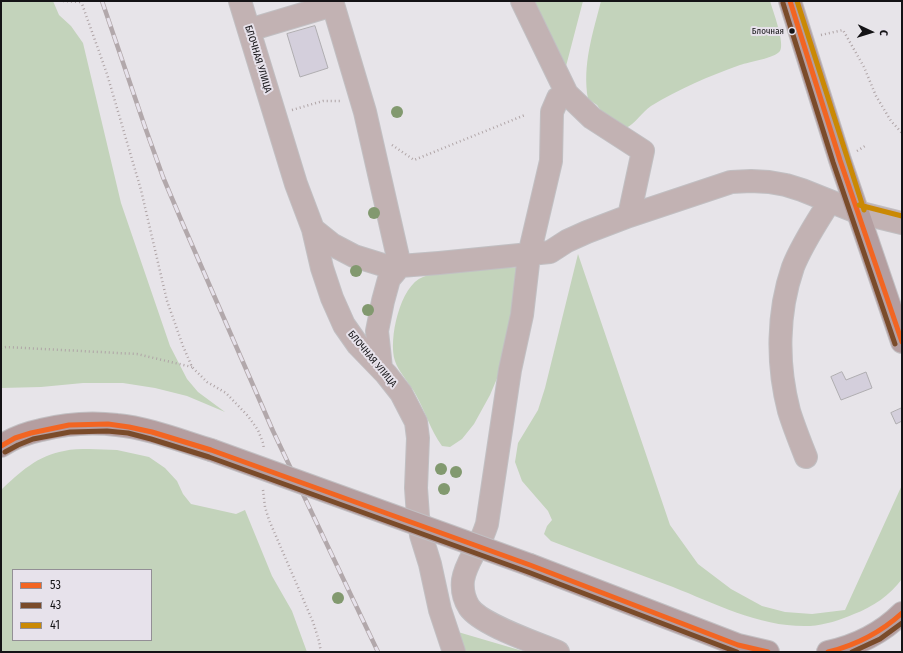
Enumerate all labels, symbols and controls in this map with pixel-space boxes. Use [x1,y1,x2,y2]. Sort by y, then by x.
north arrow [851,12,891,52]
street label: БЛОЧНАЯ УЛИЦА [242,24,274,94]
place label: Блочная [752,26,784,36]
marker: Блочная [787,26,797,36]
text: С [877,30,890,36]
street label: БЛОЧНАЯ УЛИЦА [345,328,399,390]
legend [12,569,152,641]
text: 53 [50,578,61,592]
text: 43 [50,598,61,612]
text: 41 [50,618,60,632]

